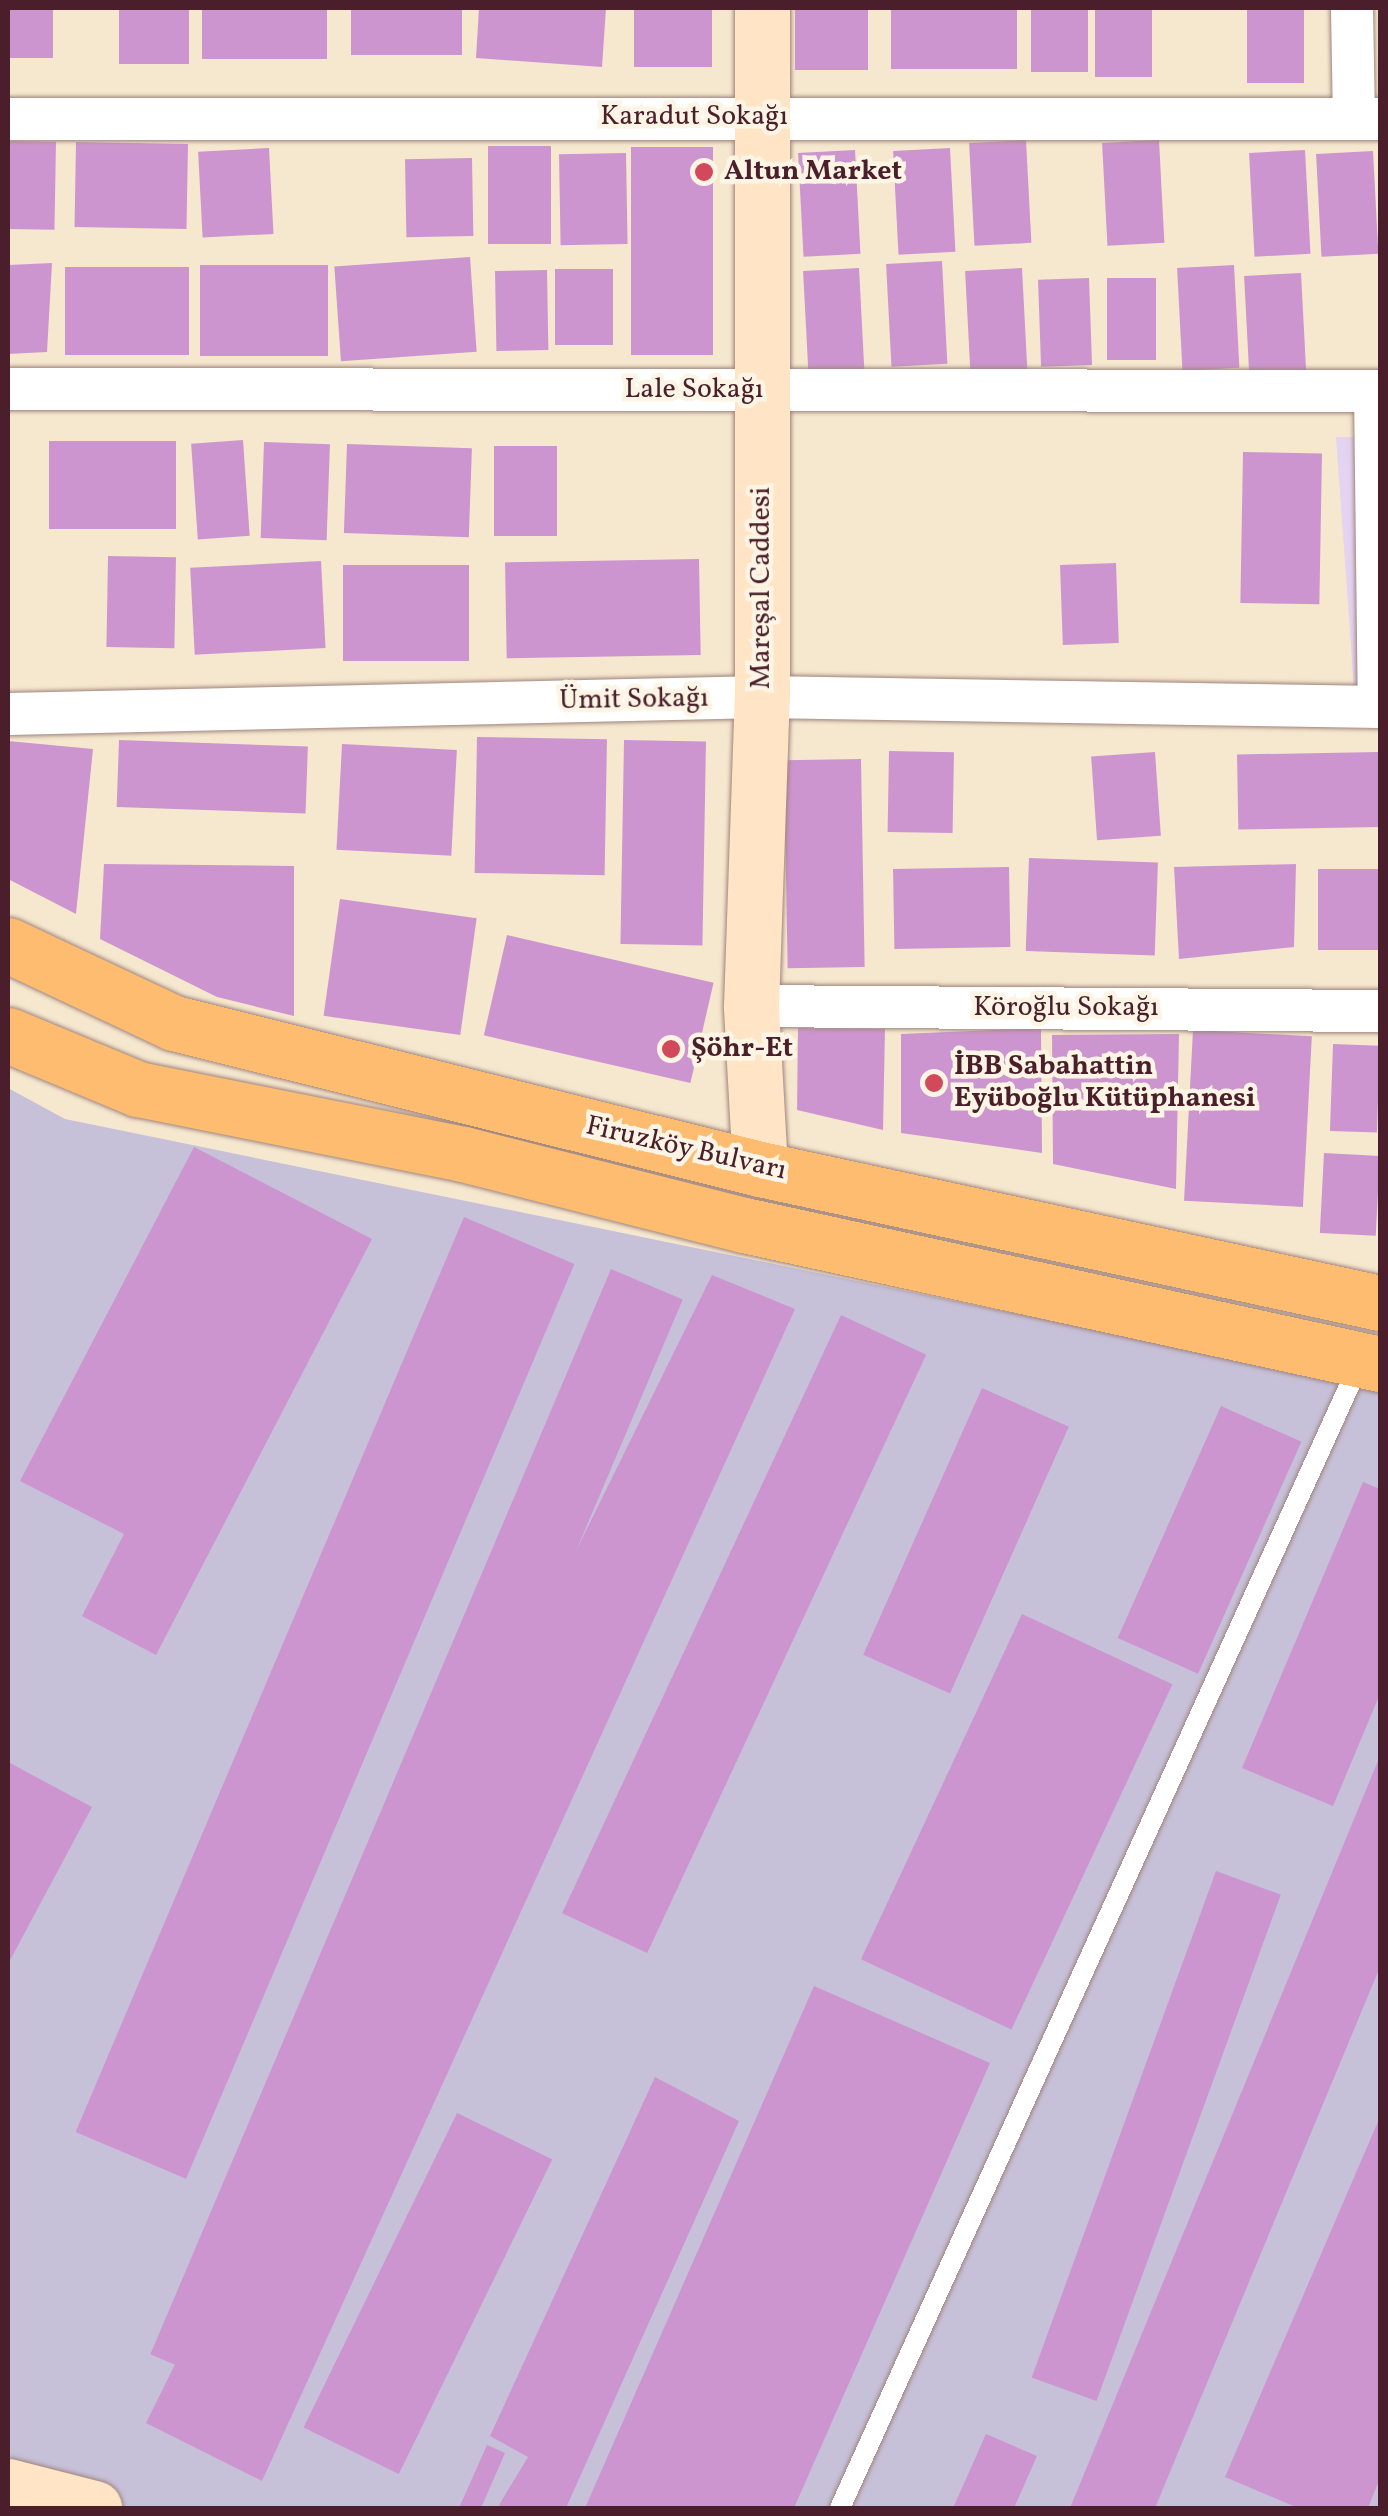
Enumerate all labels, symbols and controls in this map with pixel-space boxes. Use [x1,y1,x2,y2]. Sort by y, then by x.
street label: Karadut Sokağı [600,100,788,134]
place label: Altun Market [724,155,902,189]
marker: Altun Market [693,161,715,183]
street label: Lale Sokağı [625,373,763,407]
street label: Mareşal Caddesi [745,487,779,689]
street label: Ümit Sokağı [559,682,709,718]
street label: Köroğlu Sokağı [973,991,1159,1025]
place label: Şöhr-Et [691,1032,793,1066]
marker: Şöhr-Et [660,1038,682,1060]
place label: İBB Sabahattin Eyüboğlu Kütüphanesi [954,1050,1256,1116]
marker: İBB Sabahattin Eyüboğlu Kütüphanesi [923,1072,945,1094]
street label: Firuzköy Bulvarı [582,1110,790,1188]

